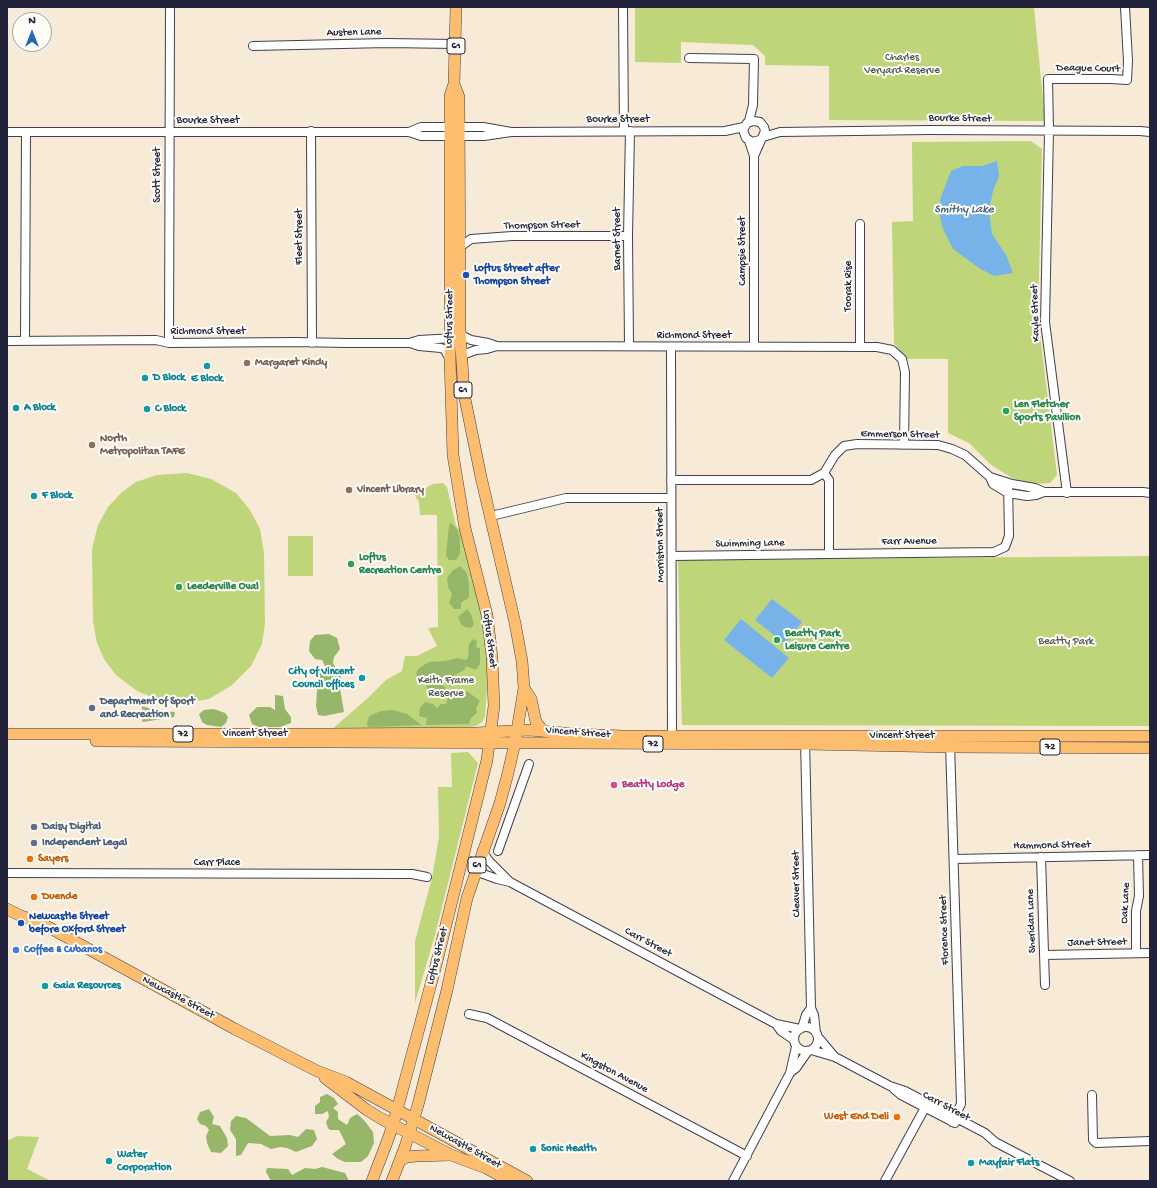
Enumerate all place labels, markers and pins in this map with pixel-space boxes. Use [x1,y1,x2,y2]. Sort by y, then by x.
place label: Loftus Street after Thompson Street [474,262,559,288]
marker: Loftus Street after Thompson Street [461,270,471,280]
place label: Margaret Kindy [255,356,327,370]
marker: Margaret Kindy [242,358,252,368]
marker: E Block [202,361,212,371]
place label: D Block [153,371,185,385]
place label: E Block [191,372,223,386]
marker: D Block [140,373,150,383]
place label: Len Fletcher Sports Pavilion [1014,398,1080,424]
place label: A Block [24,401,55,415]
place label: C Block [155,402,186,416]
marker: A Block [11,403,21,413]
marker: C Block [142,404,152,414]
marker: Len Fletcher Sports Pavilion [1001,406,1011,416]
place label: North Metropolitan TAFE [100,432,185,458]
marker: North Metropolitan TAFE [87,440,97,450]
place label: Vincent Library [357,483,424,497]
marker: Vincent Library [344,485,354,495]
place label: F Block [42,489,73,503]
marker: F Block [29,491,39,501]
place label: Loftus Recreation Centre [359,551,441,577]
marker: Loftus Recreation Centre [346,559,356,569]
place label: Leederville Oval [187,580,259,594]
marker: Leederville Oval [174,582,184,592]
place label: Beatty Park Leisure Centre [785,627,849,653]
marker: Beatty Park Leisure Centre [772,635,782,645]
place label: City of Vincent Council offices [289,665,354,691]
marker: City of Vincent Council offices [357,673,367,683]
place label: Department of Sport and Recreation [100,695,195,721]
marker: Department of Sport and Recreation [87,703,97,713]
place label: Beatty Lodge [622,778,685,792]
marker: Beatty Lodge [609,780,619,790]
place label: Daisy Digital [42,820,101,834]
marker: Daisy Digital [29,822,39,832]
place label: Independent Legal [42,836,127,850]
marker: Independent Legal [29,838,39,848]
place label: Sayers [38,852,68,866]
marker: Sayers [25,854,35,864]
place label: Duende [42,890,77,904]
marker: Duende [29,892,39,902]
place label: Newcastle Street before Oxford Street [29,910,125,936]
marker: Newcastle Street before Oxford Street [16,918,26,928]
place label: Coffee & Cubanos [24,943,102,957]
marker: Coffee & Cubanos [11,945,21,955]
place label: Gaia Resources [53,979,121,993]
marker: Gaia Resources [40,981,50,991]
place label: West End Deli [824,1110,889,1124]
marker: West End Deli [892,1112,902,1122]
place label: Sonic Health [541,1142,597,1156]
marker: Sonic Health [528,1144,538,1154]
place label: Water Corporation [117,1148,172,1174]
marker: Water Corporation [104,1156,114,1166]
place label: Mayfair Flats [979,1156,1039,1170]
marker: Mayfair Flats [966,1158,976,1168]

